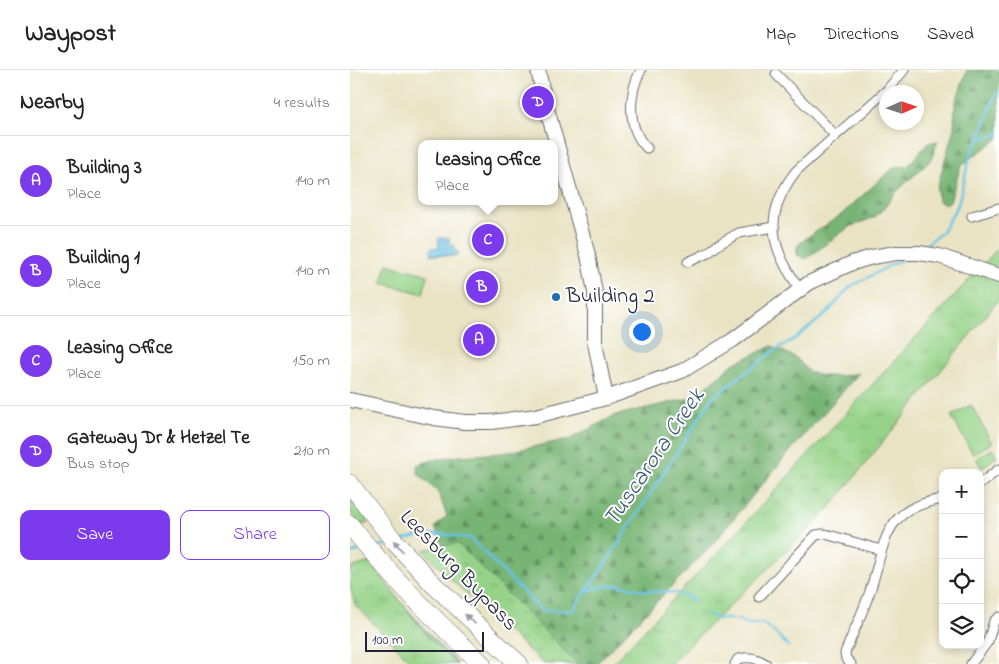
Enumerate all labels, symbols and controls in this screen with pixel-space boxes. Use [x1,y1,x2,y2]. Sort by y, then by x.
text: Waypost [25,17,116,52]
text: Map [766,22,796,48]
text: Directions [824,22,899,48]
text: Saved [927,22,974,48]
pin: D [522,83,554,121]
north arrow [879,85,924,130]
text: Nearby [20,88,84,118]
text: 4 results [274,91,330,115]
popup [418,140,558,205]
text: Leasing Office [435,147,541,174]
text: Building 3 [67,155,142,182]
text: A [31,169,41,193]
text: 140 m [295,169,330,193]
text: Place [435,174,469,198]
text: Place [67,182,101,206]
pin: C [472,221,504,259]
text: Building 1 [67,245,140,272]
text: B [31,259,41,283]
text: 140 m [295,259,330,283]
pin: B [466,268,498,306]
text: Place [67,272,101,296]
place label: Building 2 [565,281,655,314]
marker: Building 2 [550,291,562,303]
your location [629,319,655,345]
pin: A [463,321,495,359]
text: Leasing Office [67,335,173,362]
text: C [32,349,40,373]
text: 150 m [292,349,330,373]
text: Place [67,362,101,386]
water label: Tuscarora Creek [596,380,715,534]
text: Gateway Dr & Hetzel Te [67,425,250,452]
text: D [30,439,42,463]
text: 210 m [294,439,330,463]
text: Bus stop [67,452,130,476]
map controls [939,469,984,649]
button: + [939,469,984,514]
street label: Leesburg Bypass [391,503,525,640]
button: Save [20,510,170,560]
button: Share [180,510,330,560]
button: − [939,514,984,559]
one-way arrow [393,539,404,552]
button: locate [939,559,984,604]
button: layers [939,604,984,649]
one-way arrow [465,613,477,625]
scale bar [365,629,484,652]
text: 100 m [372,630,403,651]

